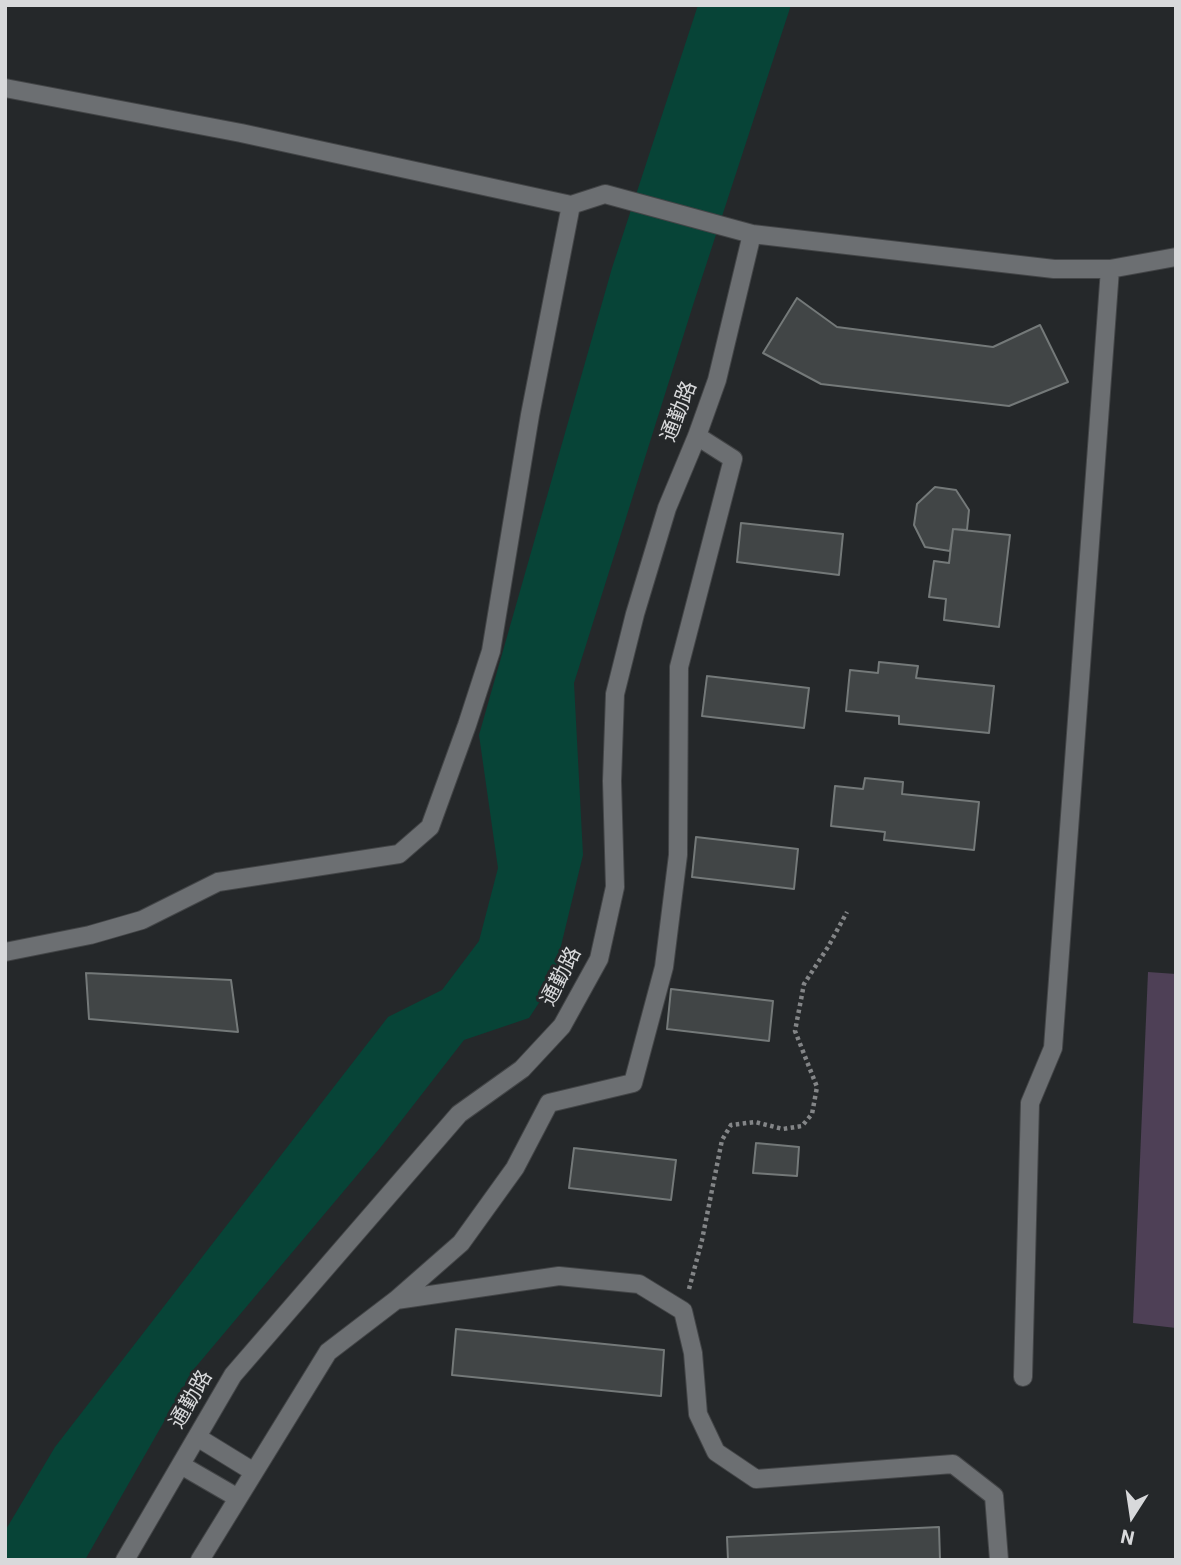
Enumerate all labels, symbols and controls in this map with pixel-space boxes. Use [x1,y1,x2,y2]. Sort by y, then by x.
street label: 通勤路 [657,378,703,446]
street label: 通勤路 [536,943,588,1011]
street label: 通勤路 [165,1366,219,1434]
north arrow [1097,1481,1167,1551]
text: N [1119,1524,1136,1550]

